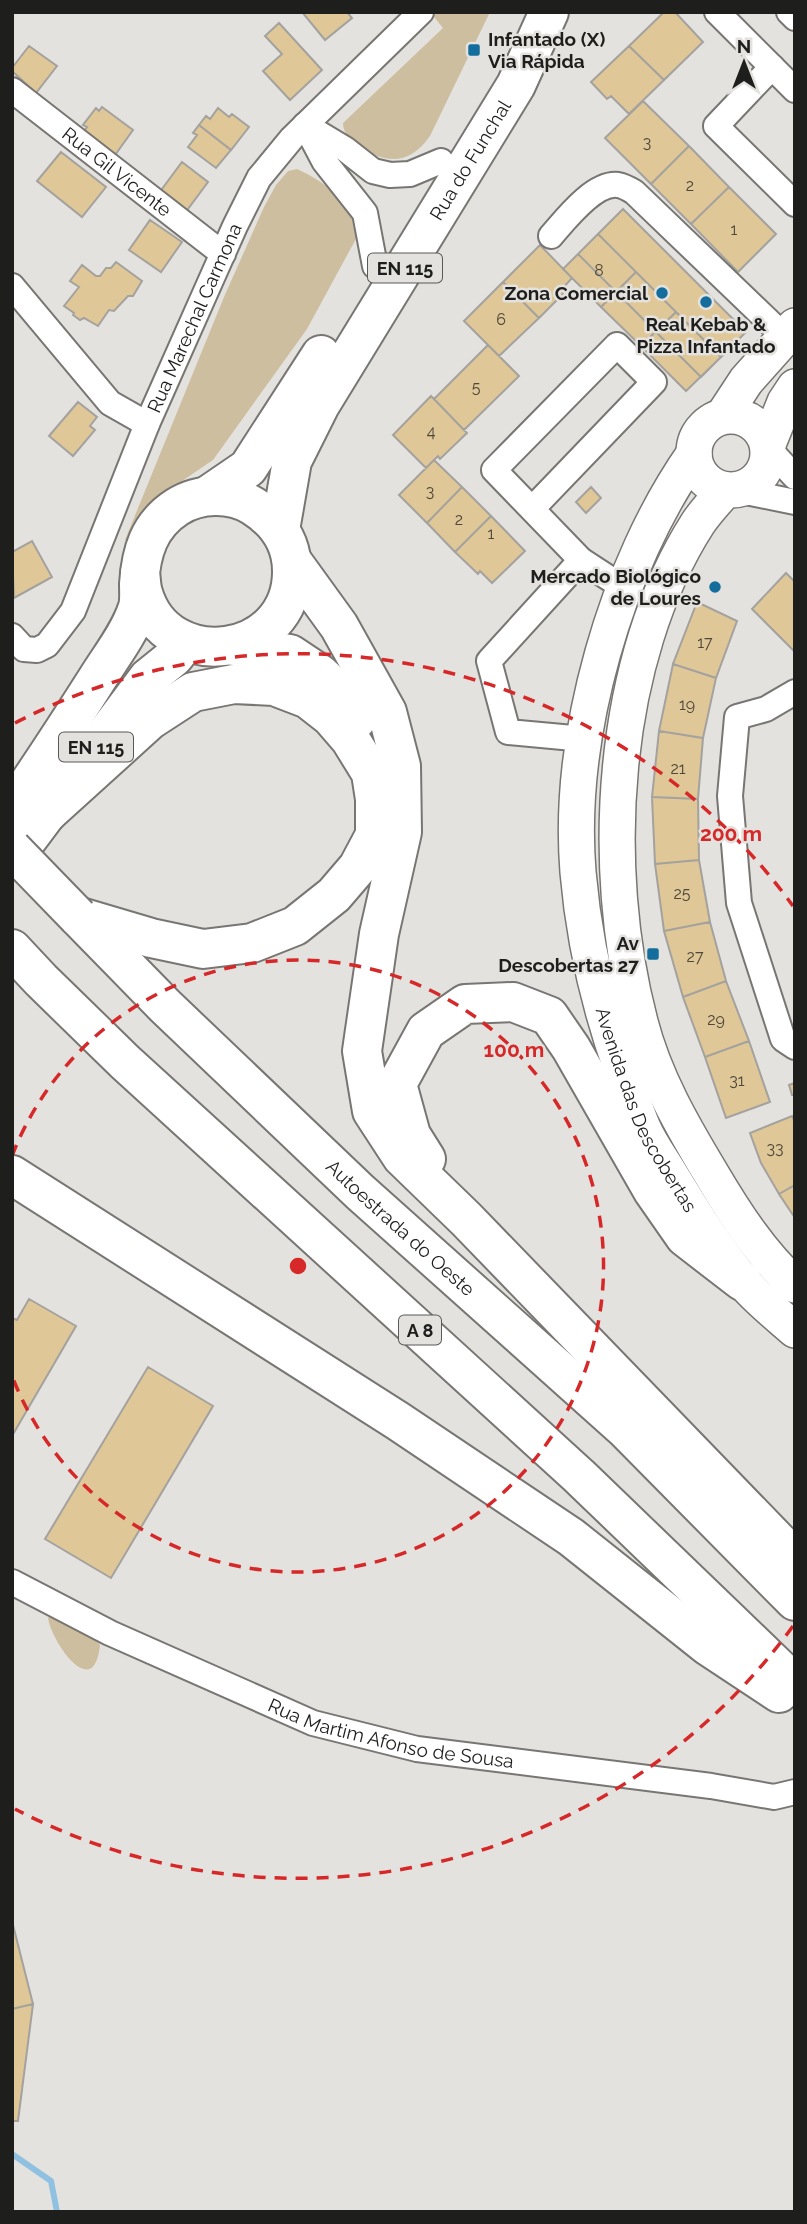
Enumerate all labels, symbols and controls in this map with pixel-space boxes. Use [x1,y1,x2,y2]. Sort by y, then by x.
place label: Infantado (X) Via Rápida [488,28,605,72]
north arrow [709,28,779,98]
text: N [737,35,751,57]
marker: Infantado (X) Via Rápida [466,42,482,58]
street label: Rua do Funchal [425,95,516,224]
street label: Rua Gil Vicente [58,122,176,221]
house number: 3 [643,133,651,152]
house number: 2 [686,176,694,195]
street label: Rua Marechal Carmona [143,220,246,416]
house number: 1 [731,220,738,239]
road number: EN 115 [368,254,442,282]
house number: 8 [594,261,604,280]
place label: Zona Comercial [505,282,649,304]
marker: Zona Comercial [654,285,670,301]
marker: Real Kebab & Pizza Infantado [698,294,714,310]
house number: 6 [496,310,506,329]
place label: Real Kebab & Pizza Infantado [636,313,776,357]
house number: 5 [472,378,481,397]
house number: 4 [427,422,436,441]
house number: 3 [426,482,434,501]
house number: 2 [455,510,463,529]
house number: 1 [488,524,495,543]
place label: Mercado Biológico de Loures [530,565,701,609]
marker: Mercado Biológico de Loures [707,579,723,595]
house number: 17 [697,633,713,652]
house number: 19 [679,695,695,714]
road number: EN 115 [59,732,133,762]
house number: 21 [670,759,686,778]
text: 200 m [700,821,762,846]
house number: 25 [673,884,691,903]
place label: Av Descobertas 27 [498,932,640,976]
marker: Av Descobertas 27 [645,946,661,962]
house number: 27 [687,947,704,966]
street label: Avenida das Descobertas [592,1005,702,1216]
house number: 29 [707,1010,725,1029]
text: 100 m [484,1037,544,1062]
house number: 31 [729,1071,745,1090]
house number: 33 [766,1139,784,1158]
street label: Autoestrada do Oeste [322,1155,479,1300]
centre of rings [286,1254,310,1278]
road number: A 8 [399,1316,441,1344]
street label: Rua Martim Afonso de Sousa [265,1694,515,1772]

